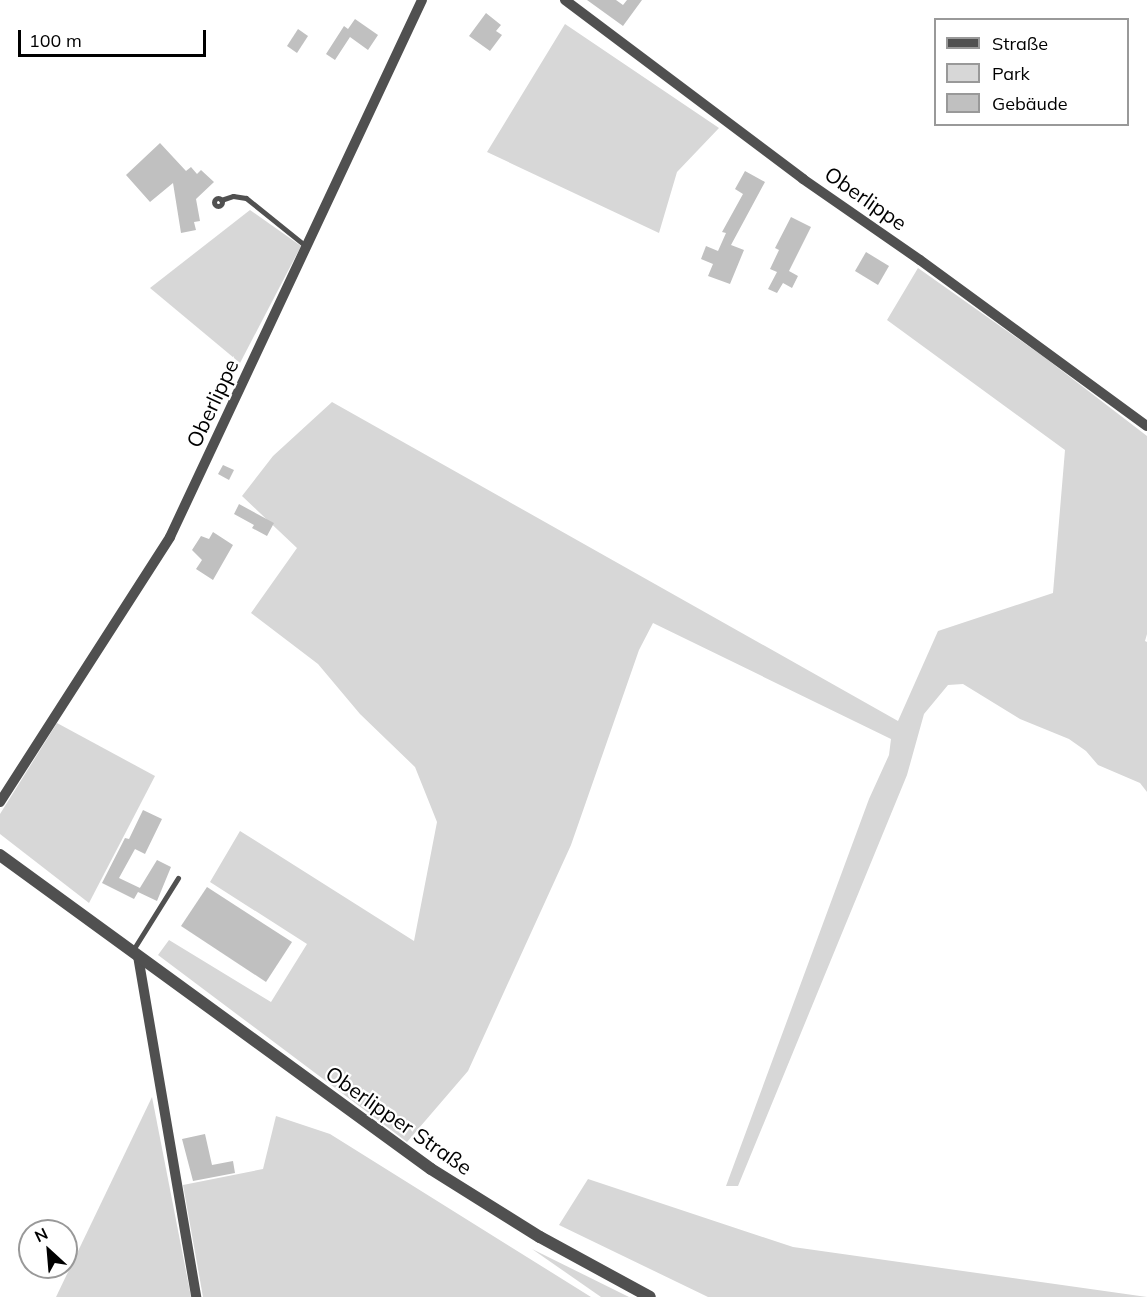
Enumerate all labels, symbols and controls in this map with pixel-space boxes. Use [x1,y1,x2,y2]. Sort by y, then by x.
scale bar [21,18,208,56]
legend [934,18,1129,126]
text: 100 m [29,29,82,52]
text: Straße [992,32,1048,55]
text: Park [992,62,1030,85]
text: Gebäude [992,92,1068,115]
street label: Oberlippe [820,161,912,235]
street label: Oberlippe [181,355,243,451]
street label: Oberlipper Straße [321,1060,477,1180]
north arrow [18,1219,78,1279]
text: N [31,1223,51,1246]

